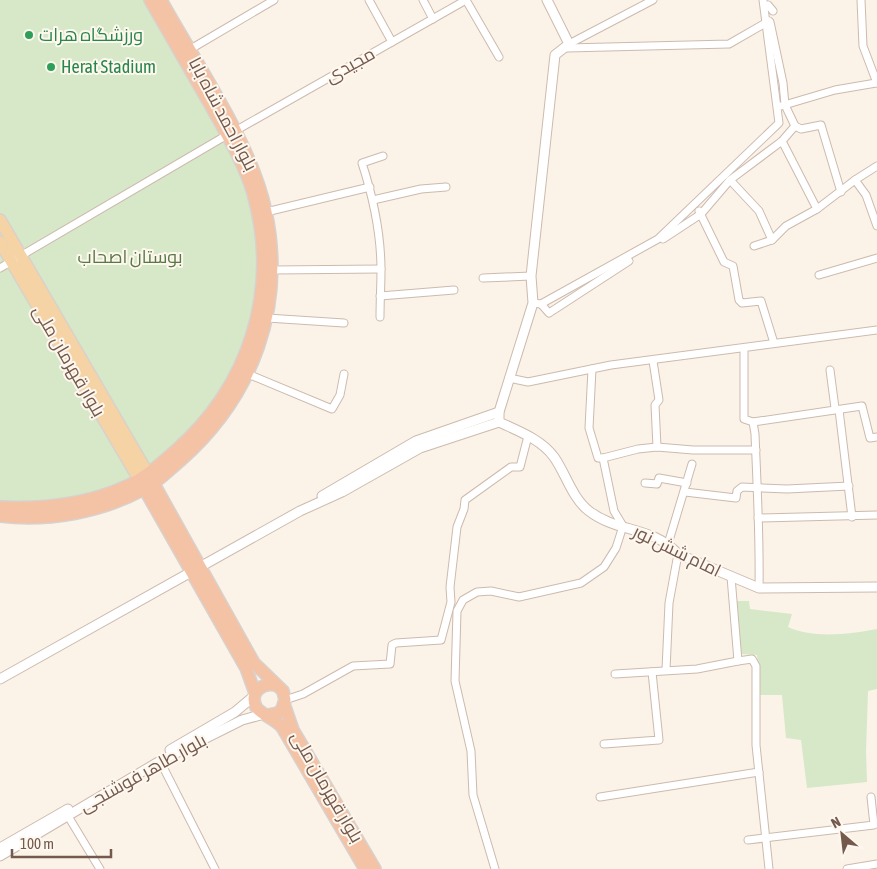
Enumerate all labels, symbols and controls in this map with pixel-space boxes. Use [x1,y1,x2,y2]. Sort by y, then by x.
place label: ورزشگاه هرات [39,24,143,46]
marker: ورزشگاه هرات [23,29,35,41]
street label: مجیدی [321,42,379,88]
street label: بلوار احمد شاه بابا [184,54,262,174]
place label: Herat Stadium [61,56,156,77]
marker: Herat Stadium [45,61,57,73]
park label: بوستان اصحاب [77,246,183,268]
street label: بلوار قهرمان ملی [28,301,110,421]
street label: امام شش نور [628,520,725,583]
street label: بلوار قهرمان ملی [286,727,368,847]
street label: بلوار طاهر فوشنجی [76,729,210,817]
north arrow [817,809,867,859]
text: N [828,814,843,832]
scale bar [12,826,111,858]
text: 100 m [20,835,54,852]

